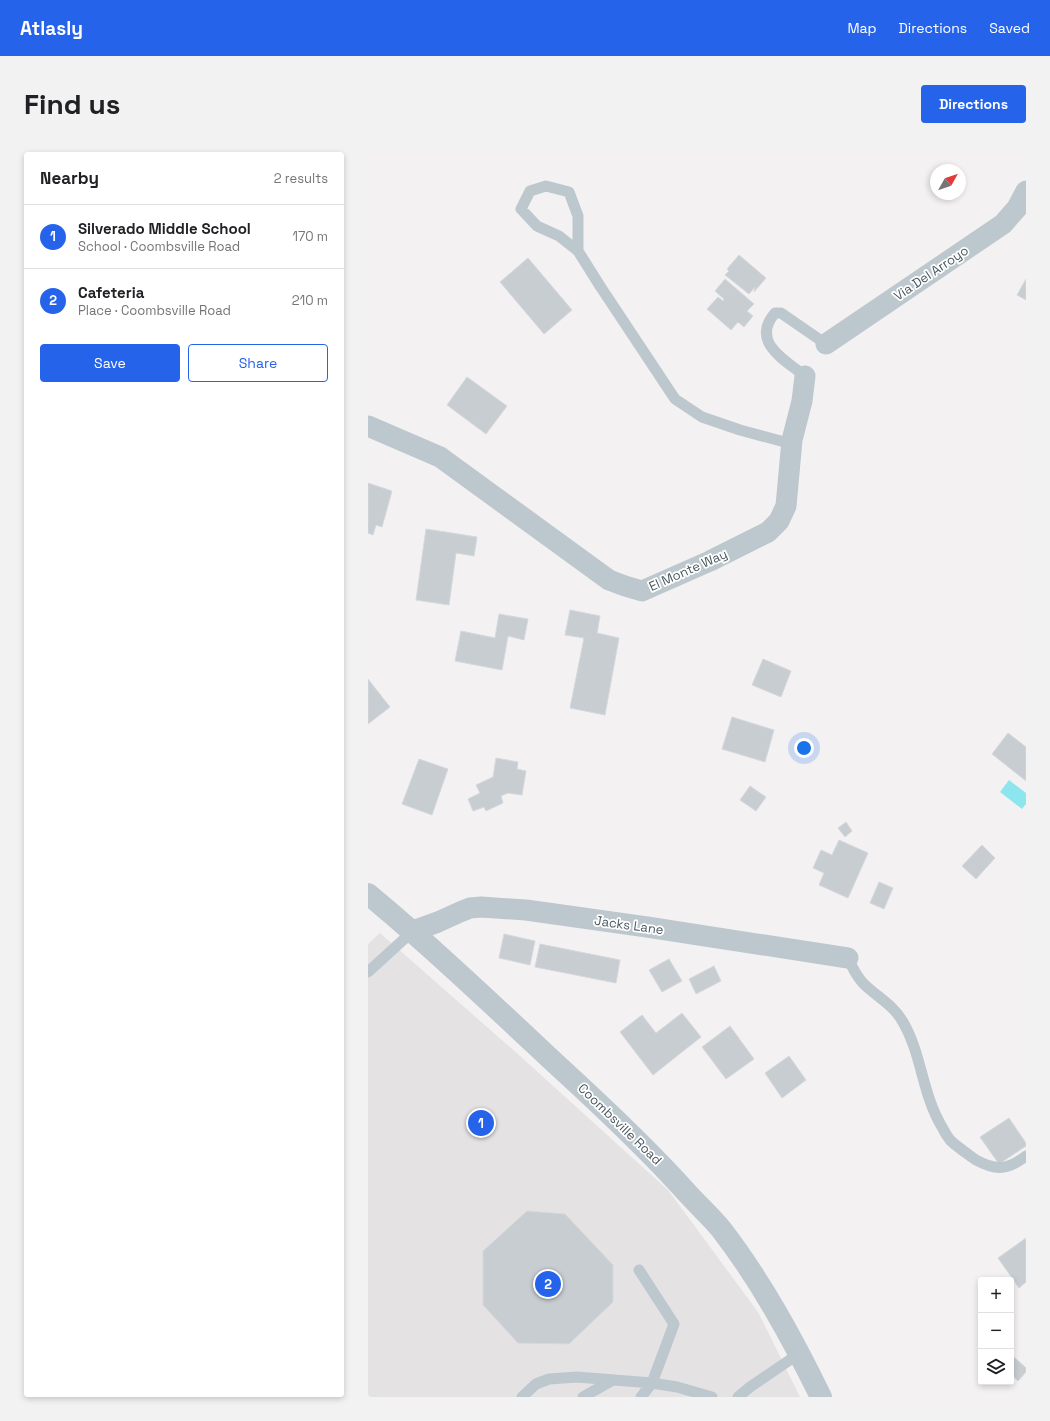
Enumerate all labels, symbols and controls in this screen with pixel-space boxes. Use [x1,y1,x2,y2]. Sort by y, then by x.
text: Atlasly [20,16,83,41]
text: Map [847,19,877,37]
text: Directions [899,19,967,37]
text: Saved [989,19,1030,37]
button: Directions [921,85,1026,123]
text: Find us [24,86,121,122]
north arrow [930,164,966,200]
text: Nearby [40,167,99,189]
text: 2 results [274,170,328,187]
text: Silverado Middle School [78,219,251,238]
text: 1 [50,228,56,245]
text: 170 m [292,228,328,245]
text: School · Coombsville Road [78,238,240,255]
street label: Via Del Arroyo [890,242,972,304]
text: Cafeteria [78,283,144,302]
text: 2 [49,292,57,309]
text: 210 m [292,292,328,309]
text: Place · Coombsville Road [78,302,231,319]
button: Save [40,344,180,382]
button: Share [188,344,328,382]
street label: El Monte Way [646,545,730,595]
your location [794,738,814,758]
street label: Jacks Lane [593,912,665,938]
street label: Coombsville Road [574,1080,666,1168]
pin: 1 [468,1108,494,1138]
pin: 2 [535,1269,561,1299]
map controls [978,1277,1014,1385]
button: + [978,1277,1014,1313]
button: − [978,1313,1014,1349]
button: layers [978,1349,1014,1385]

